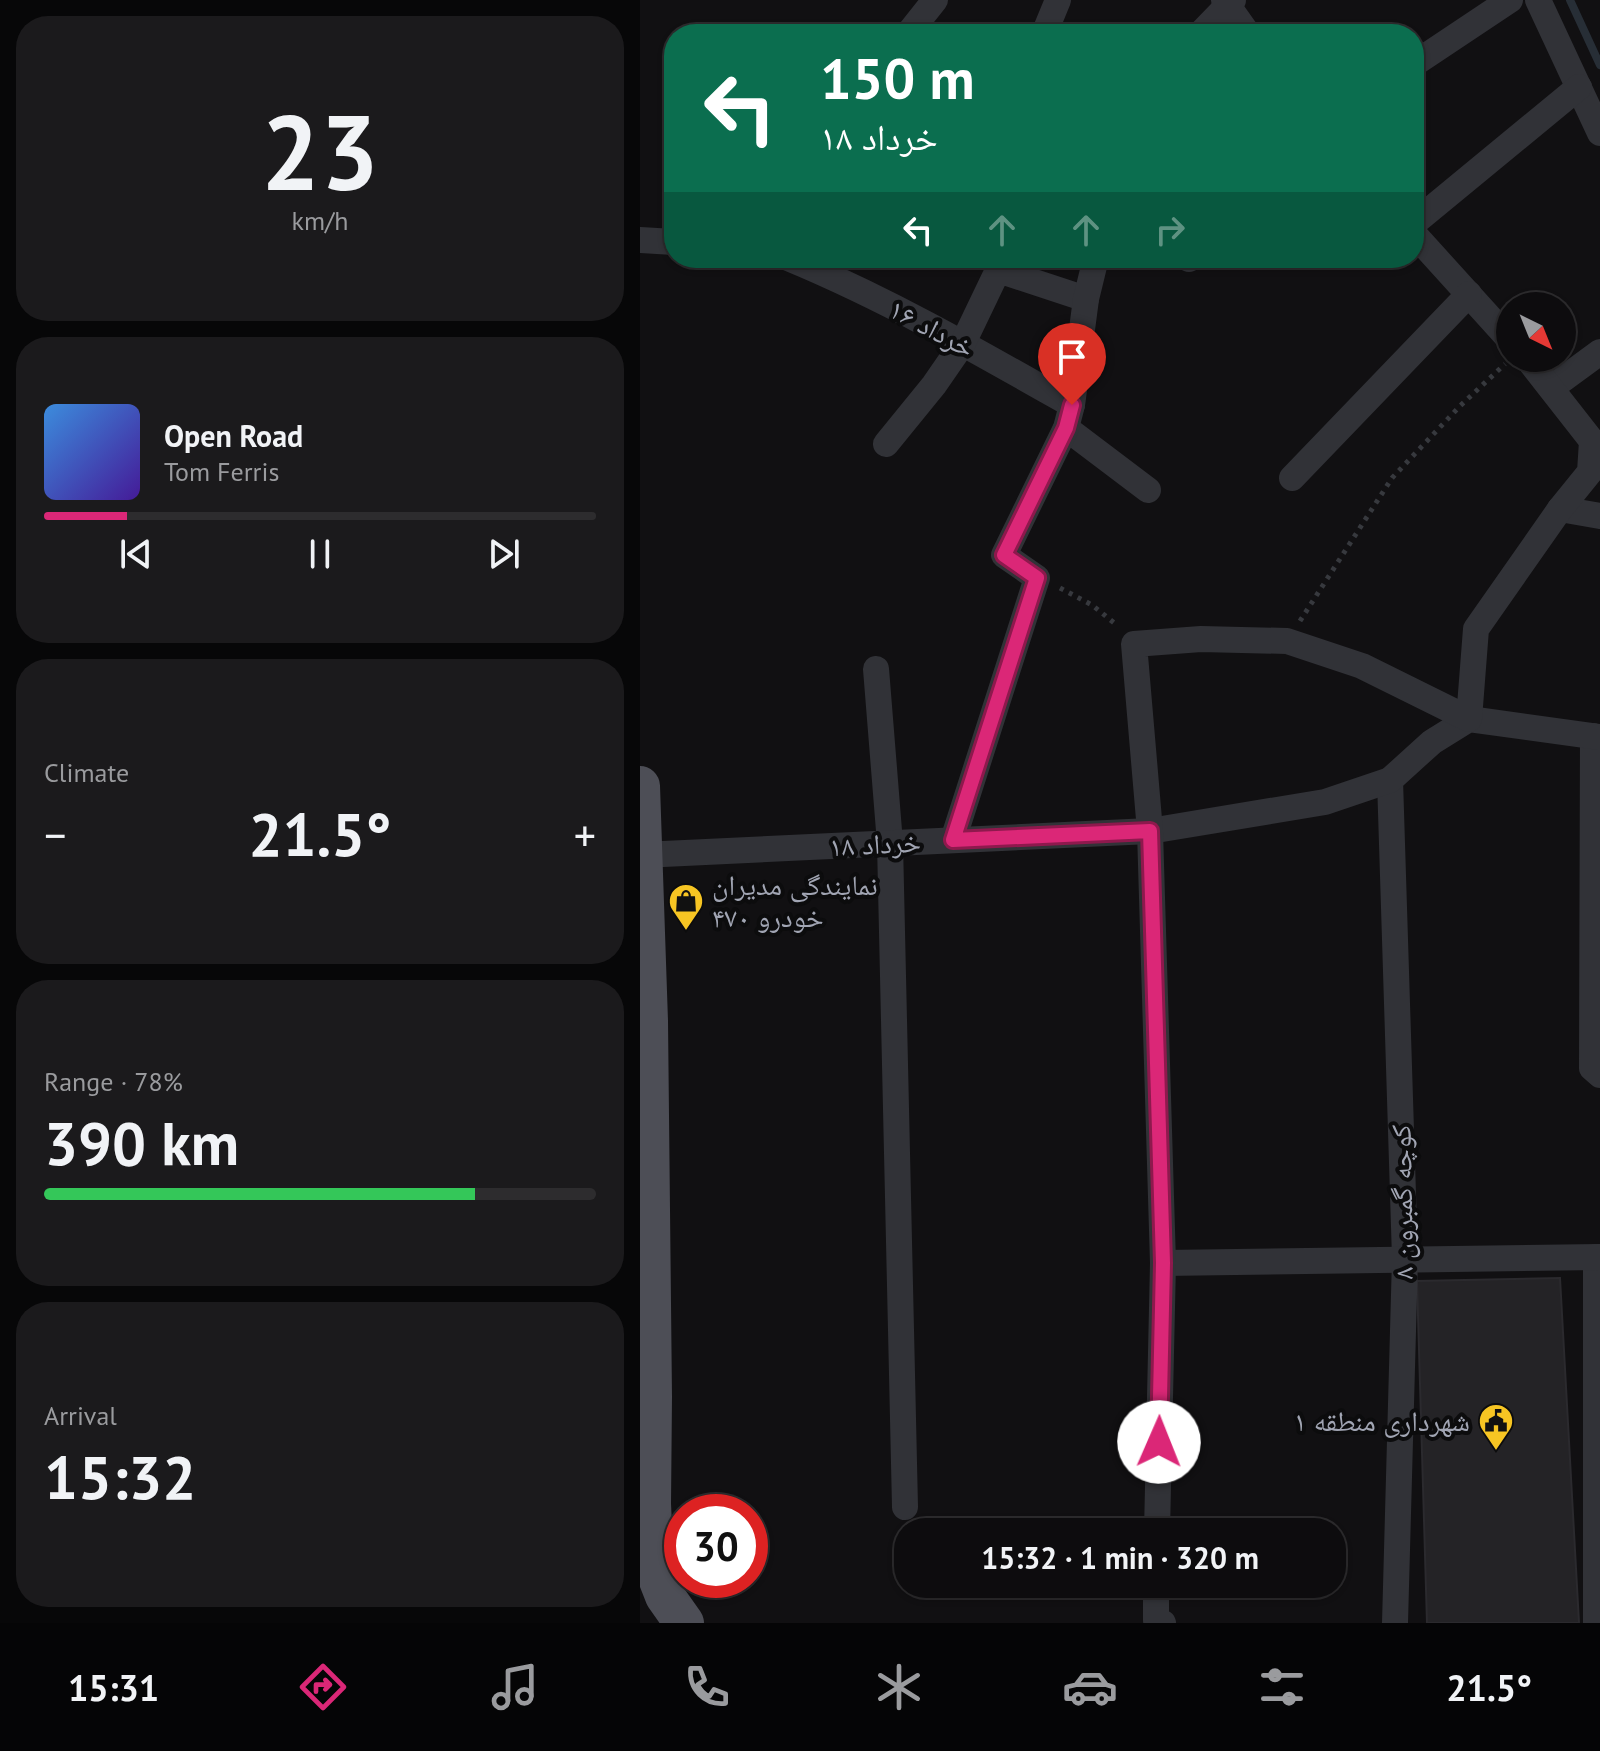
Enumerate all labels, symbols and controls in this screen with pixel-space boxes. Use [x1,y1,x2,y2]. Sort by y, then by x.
text: 150 m [820,42,975,114]
icon: left [688,56,792,160]
text: 23 [261,84,379,219]
text: خرداد ۱۸ [820,113,938,160]
text: km/h [292,204,349,237]
icon: left [896,208,940,252]
icon: ahead [980,208,1024,252]
icon: ahead [1064,208,1108,252]
icon: right [1148,208,1192,252]
street label: خرداد ۱۶ [883,290,981,365]
north arrow [1496,292,1576,372]
map controls [1496,292,1576,372]
pin [1038,323,1106,405]
icon: arrive [1050,335,1094,379]
text: Open Road [164,416,303,455]
text: Tom Ferris [164,455,279,488]
icon: previous [114,532,158,576]
icon: pause [298,532,342,576]
icon: next [482,532,526,576]
text: Climate [44,756,129,789]
text: 21.5° [248,795,392,873]
text: − [44,806,66,863]
text: + [574,806,596,863]
street label: خرداد ۱۸ [828,823,922,864]
place label: نمایندگی مدیران خودرو ۴۷۰ [712,866,878,935]
shop icon: نمایندگی مدیران خودرو ۴۷۰ [667,882,705,932]
text: Range · 78% [44,1065,183,1098]
text: 390 km [44,1104,239,1182]
street label: کوچه گمبرون ۸ [1382,1124,1421,1280]
text: Arrival [44,1399,117,1432]
position arrow [1117,1400,1201,1484]
place label: شهرداری منطقه ۱ [1294,1402,1470,1439]
public building icon: شهرداری منطقه ۱ [1477,1402,1515,1452]
text: 15:32 [44,1438,196,1516]
speed limit sign: 30 [664,1494,768,1598]
text: 15:32 · 1 min · 320 m [981,1538,1259,1577]
icon: directions [295,1659,351,1715]
icon: music [487,1659,543,1715]
icon: phone [679,1659,735,1715]
icon: climate [871,1659,927,1715]
icon: car [1062,1659,1118,1715]
icon: filters [1254,1659,1310,1715]
text: 15:31 [68,1664,159,1711]
text: 21.5° [1446,1664,1532,1711]

